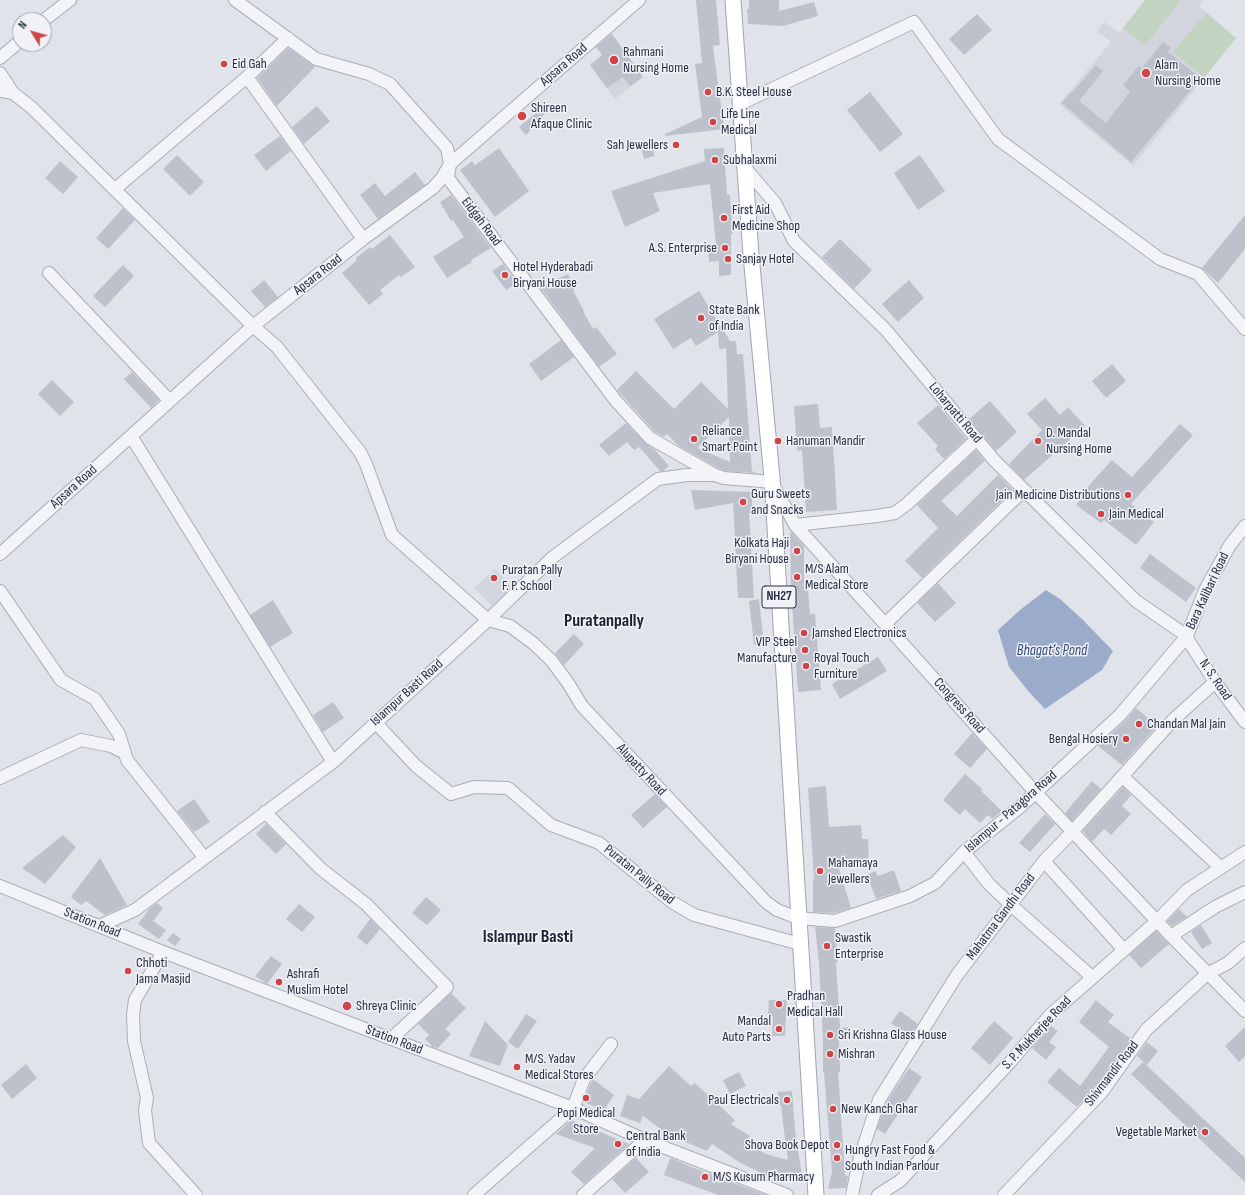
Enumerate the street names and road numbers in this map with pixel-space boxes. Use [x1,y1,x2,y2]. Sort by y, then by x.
street label: Apsara Road [537,40,591,90]
street label: Eidgah Road [457,194,505,250]
street label: Apsara Road [290,251,346,299]
street label: Loharpatti Road [925,379,985,447]
street label: Apsara Road [47,462,101,512]
street label: Bara Kalibari Road [1183,550,1233,632]
road number: NH27 [762,586,796,608]
street label: Islampur Basti Road [367,656,447,730]
street label: N. S. Road [1195,656,1235,704]
street label: Congress Road [930,675,988,737]
street label: Alupatty Road [613,740,669,800]
street label: Islampur - Patagora Road [961,767,1061,857]
street label: Puratan Pally Road [600,841,678,909]
street label: Mahatma Gandhi Road [963,870,1039,964]
street label: Station Road [61,904,123,942]
street label: S. P. Mukherjee Road [999,993,1075,1073]
street label: Station Road [363,1021,425,1059]
street label: Shivmandir Road [1081,1038,1143,1110]

